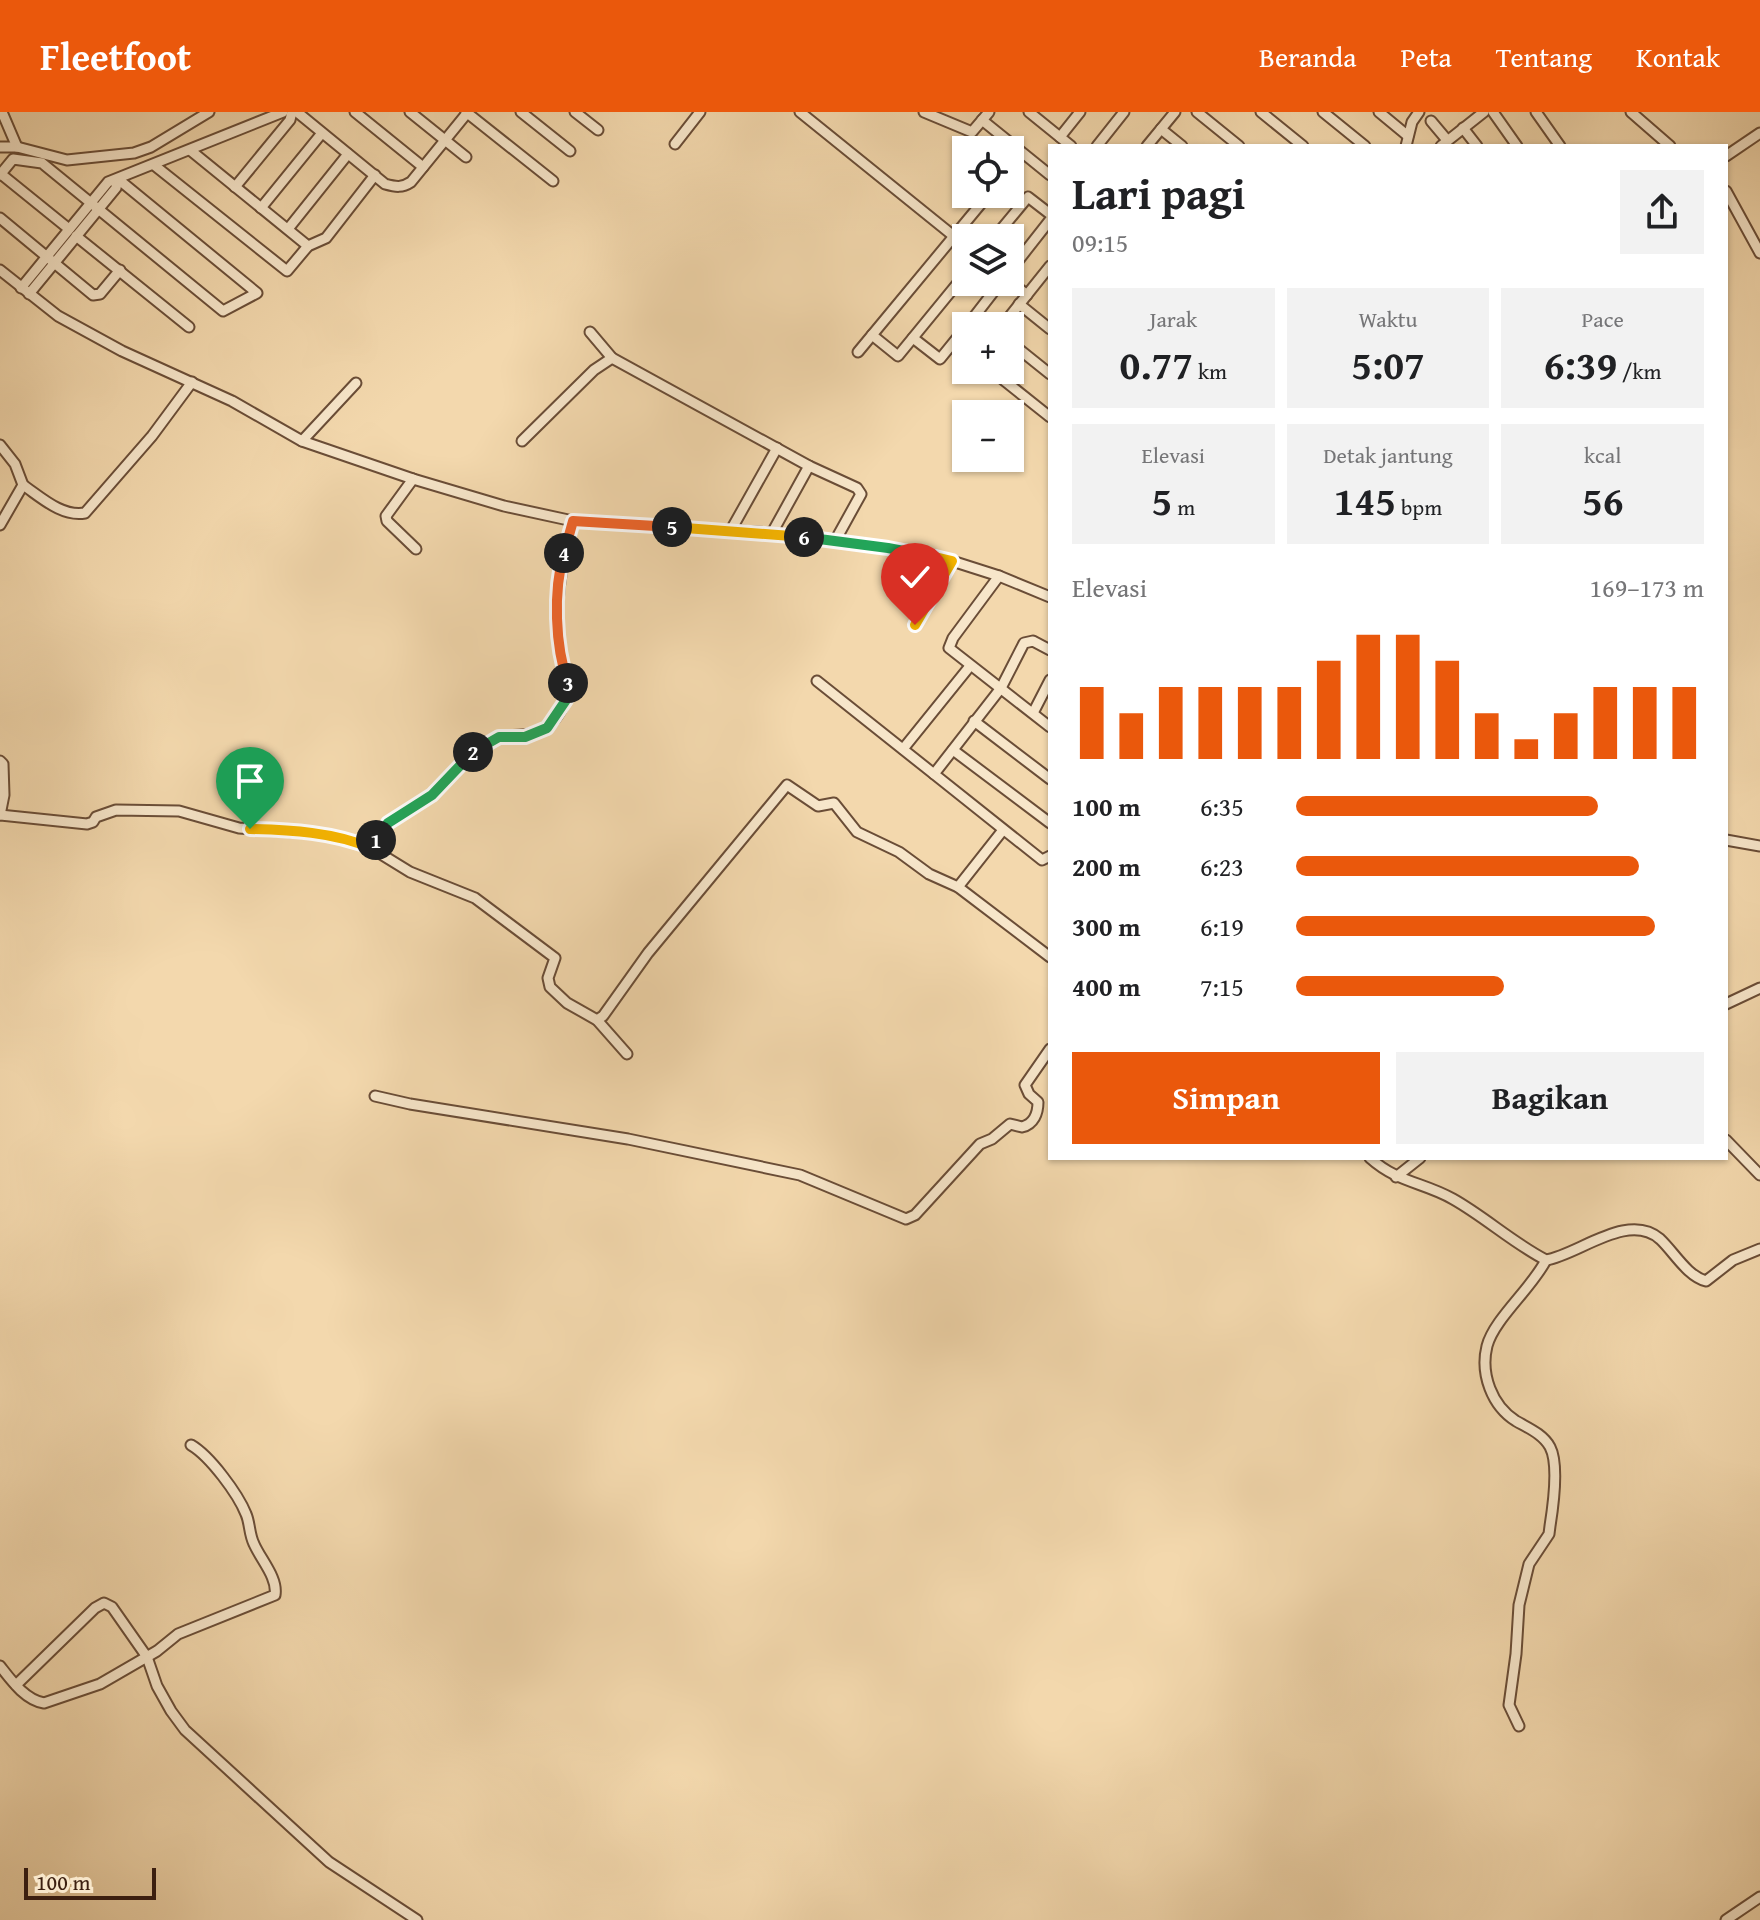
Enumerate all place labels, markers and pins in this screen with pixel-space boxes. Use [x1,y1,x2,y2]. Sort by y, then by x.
pin: 5 [652,507,692,547]
pin: 6 [784,517,824,557]
pin: 4 [544,533,584,573]
pin [881,543,949,625]
pin: 3 [548,663,588,703]
pin: 2 [453,732,493,772]
pin [216,747,284,829]
pin: 1 [356,820,396,860]

